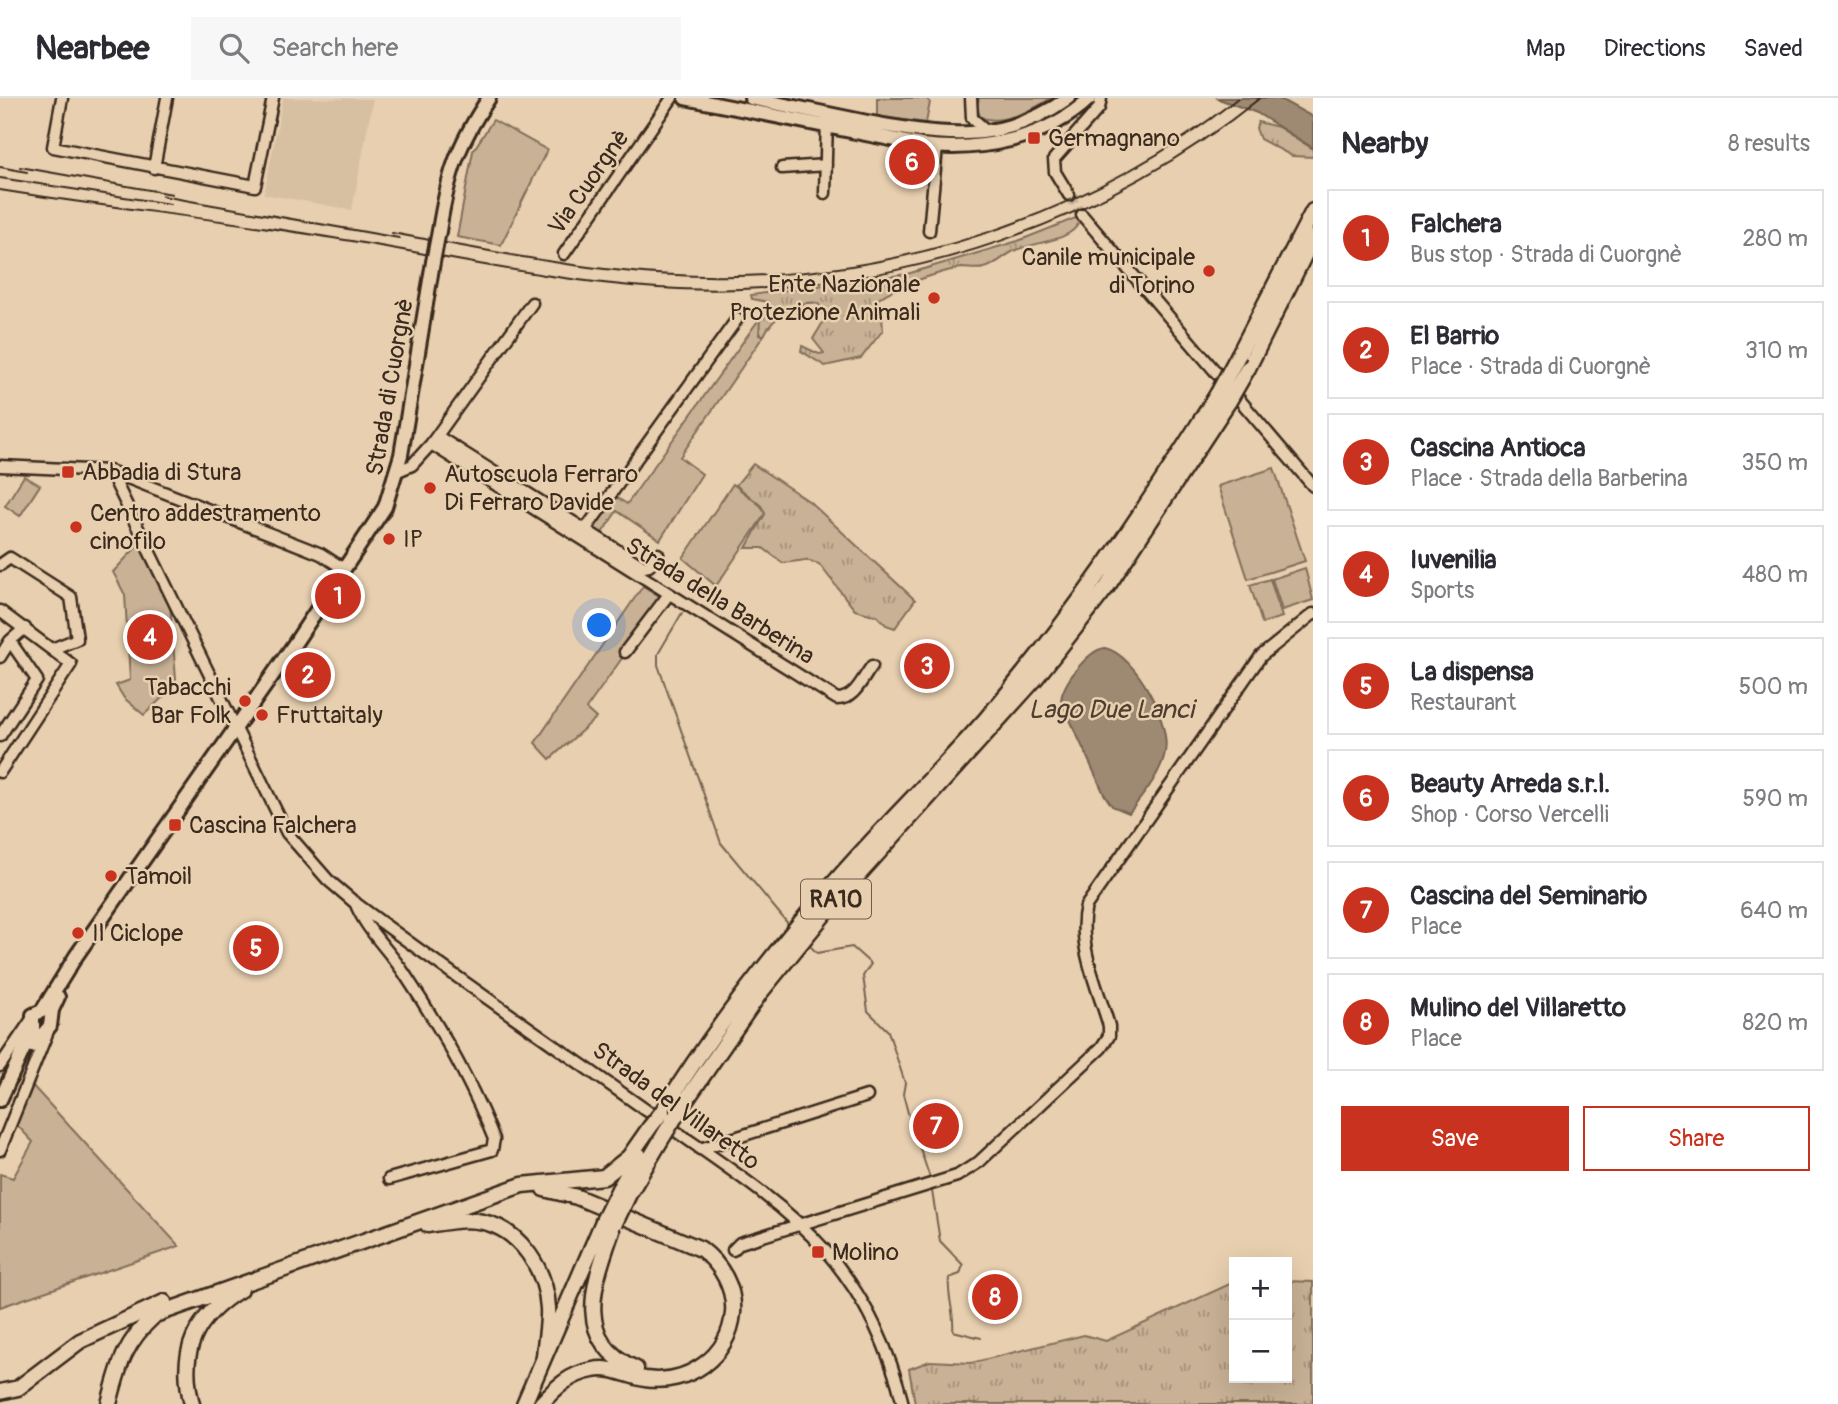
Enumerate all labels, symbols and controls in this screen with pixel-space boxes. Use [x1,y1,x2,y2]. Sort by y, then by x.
search box [191,17,681,80]
text: Nearbee [35,28,149,69]
icon: search [215,29,253,67]
text: Search here [271,32,398,64]
text: Map [1526,34,1566,63]
text: Directions [1604,34,1705,63]
text: Saved [1743,34,1803,63]
street label: Via Cuorgnè [542,124,636,240]
place label: Germagnano [1048,124,1180,153]
text: Nearby [1341,125,1428,162]
text: 8 results [1728,129,1810,158]
marker: Germagnano [1026,130,1042,146]
pin: 6 [889,136,935,188]
text: Falchera [1410,208,1502,240]
text: 1 [1362,224,1371,253]
text: 280 m [1742,224,1808,253]
text: Bus stop · Strada di Cuorgnè [1410,240,1682,269]
place label: Canile municipale di Torino [1021,243,1195,300]
marker: Canile municipale di Torino [1201,263,1217,279]
place label: Ente Nazionale Protezione Animali [729,270,920,327]
marker: Ente Nazionale Protezione Animali [926,290,942,306]
street label: Strada di Cuorgnè [360,296,420,478]
text: El Barrio [1410,320,1499,352]
text: 2 [1360,336,1372,365]
text: 310 m [1745,336,1808,365]
text: Place · Strada di Cuorgnè [1410,352,1651,381]
text: Cascina Antioca [1410,432,1585,464]
text: 3 [1360,448,1372,477]
text: 350 m [1742,448,1808,477]
place label: Abbadia di Stura [82,458,241,487]
place label: Autoscuola Ferraro Di Ferraro Davide [444,460,638,517]
marker: Abbadia di Stura [60,464,76,480]
text: Place · Strada della Barberina [1410,464,1688,493]
marker: Autoscuola Ferraro Di Ferraro Davide [422,480,438,496]
place label: Centro addestramento cinofilo [90,499,321,556]
marker: Centro addestramento cinofilo [68,519,84,535]
place label: IP [403,525,423,554]
marker: IP [381,531,397,547]
street label: Strada della Barberina [620,531,820,671]
text: Iuvenilia [1410,544,1497,576]
text: 4 [1359,560,1373,589]
text: 480 m [1742,560,1808,589]
pin: 1 [315,570,361,622]
text: Sports [1410,576,1474,605]
your location [582,608,616,642]
pin: 4 [127,611,173,663]
pin: 3 [904,640,950,692]
pin: 2 [285,649,331,701]
text: La dispensa [1410,656,1534,688]
text: 5 [1360,672,1372,701]
text: 500 m [1739,672,1808,701]
place label: Tabacchi Bar Folk [145,673,231,730]
text: Restaurant [1410,688,1516,717]
marker: Tabacchi Bar Folk [237,693,253,709]
water label: Lago Due Lanci [1028,694,1198,726]
place label: Fruttaitaly [276,701,383,730]
marker: Fruttaitaly [254,707,270,723]
text: Beauty Arreda s.r.l. [1410,768,1610,800]
text: 6 [1359,784,1373,813]
text: 590 m [1743,784,1808,813]
text: Shop · Corso Vercelli [1410,800,1609,829]
place label: Cascina Falchera [189,811,357,840]
marker: Cascina Falchera [167,817,183,833]
place label: Tamoil [125,862,192,891]
marker: Tamoil [103,868,119,884]
road number: RA10 [801,880,871,918]
text: Cascina del Seminario [1410,880,1647,912]
text: 7 [1360,896,1372,925]
text: 640 m [1740,896,1808,925]
text: Place [1410,912,1462,941]
place label: Il Ciclope [92,919,183,948]
pin: 5 [233,922,279,974]
marker: Il Ciclope [70,925,86,941]
text: Mulino del Villaretto [1410,992,1626,1024]
text: 8 [1360,1008,1372,1037]
text: 820 m [1742,1008,1808,1037]
text: Place [1410,1024,1462,1053]
street label: Strada del Villaretto [587,1036,765,1176]
pin: 7 [913,1100,959,1152]
button: Save [1341,1106,1569,1171]
button: Share [1583,1106,1810,1171]
place label: Molino [832,1238,899,1267]
marker: Molino [810,1244,826,1260]
map controls [1229,1257,1292,1383]
button: + [1229,1257,1292,1320]
pin: 8 [972,1271,1018,1323]
button: − [1229,1320,1292,1383]

